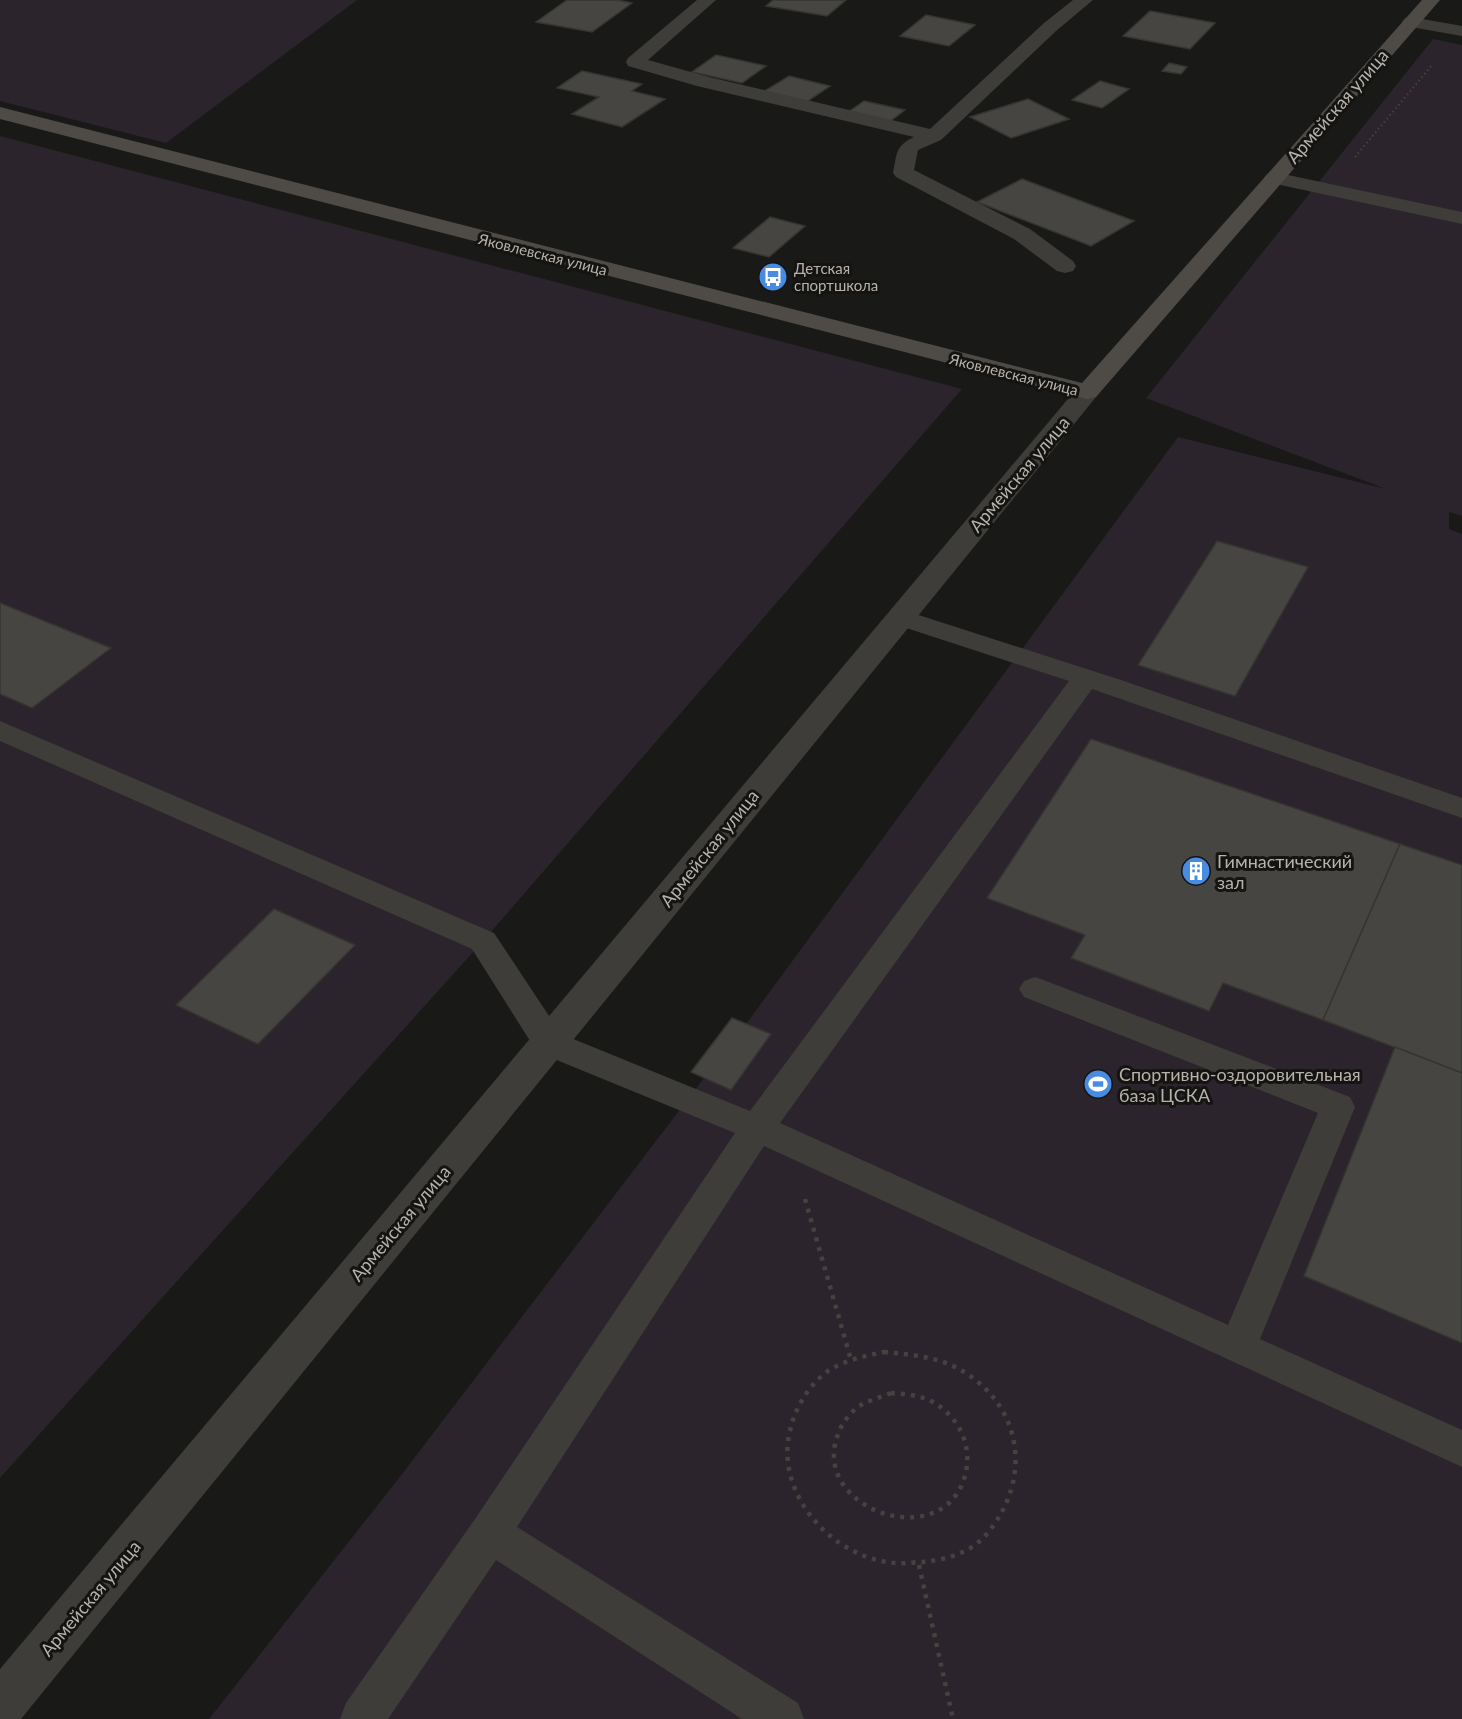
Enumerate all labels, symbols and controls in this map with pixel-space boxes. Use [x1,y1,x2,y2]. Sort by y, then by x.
street label: Армейская улица [1281,44,1393,168]
street label: Яковлевская улица [476,229,609,279]
place label: Детская спортшкола [794,259,878,294]
bus stop icon: Детская спортшкола [757,261,789,293]
street label: Яковлевская улица [947,349,1080,399]
street label: Армейская улица [964,412,1074,536]
street label: Армейская улица [655,785,763,911]
place label: Гимнастический зал [1217,850,1352,893]
building icon: Гимнастический зал [1180,855,1212,887]
place label: Спортивно-оздоровительная база ЦСКА [1119,1063,1361,1106]
sports icon: Спортивно-оздоровительная база ЦСКА [1082,1068,1114,1100]
street label: Армейская улица [345,1161,455,1285]
street label: Армейская улица [35,1536,145,1660]

